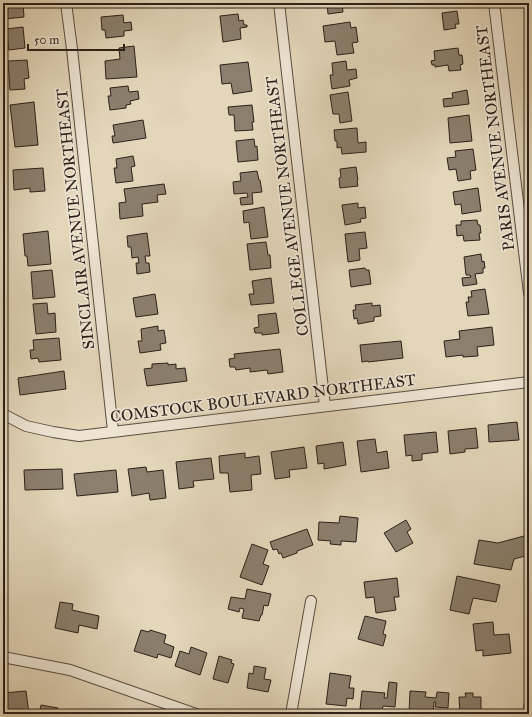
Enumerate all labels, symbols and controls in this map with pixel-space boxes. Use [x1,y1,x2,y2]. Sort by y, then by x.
street label: PARIS AVENUE NORTHEAST [472,24,518,252]
scale bar [28,26,124,52]
text: 50 m [34,33,59,47]
street label: COLLEGE AVENUE NORTHEAST [262,75,312,337]
street label: SINCLAIR AVENUE NORTHEAST [52,88,98,350]
street label: COMSTOCK BOULEVARD NORTHEAST [109,370,417,426]

